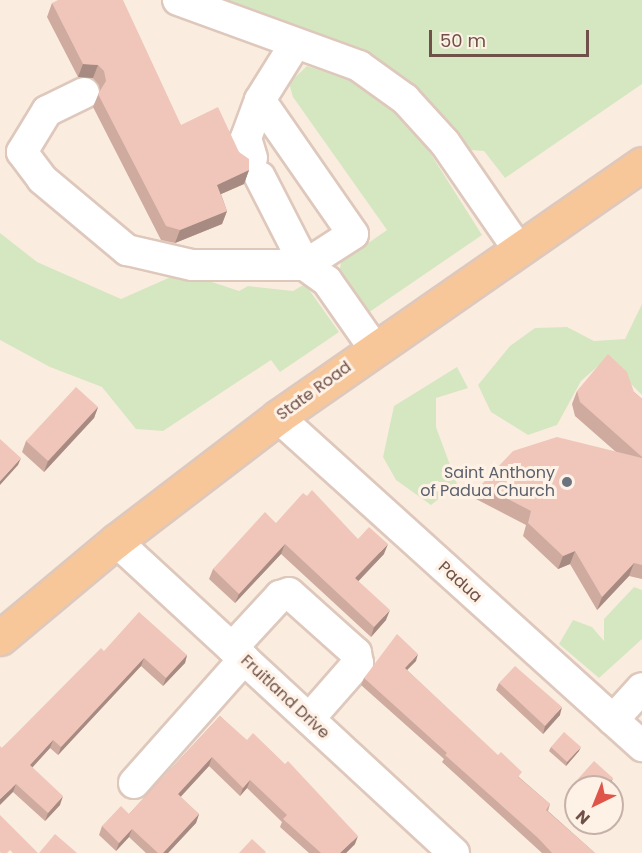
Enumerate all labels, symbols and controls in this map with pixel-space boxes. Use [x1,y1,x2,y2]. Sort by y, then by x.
scale bar [432,18,592,56]
text: 50 m [440,28,486,53]
street label: State Road [273,357,355,425]
place label: Saint Anthony of Padua Church [420,463,555,501]
marker: Saint Anthony of Padua Church [560,475,574,489]
street label: Padua [434,557,486,607]
street label: Fruitland Drive [237,651,333,743]
north arrow [564,775,624,835]
text: N [571,805,595,830]

